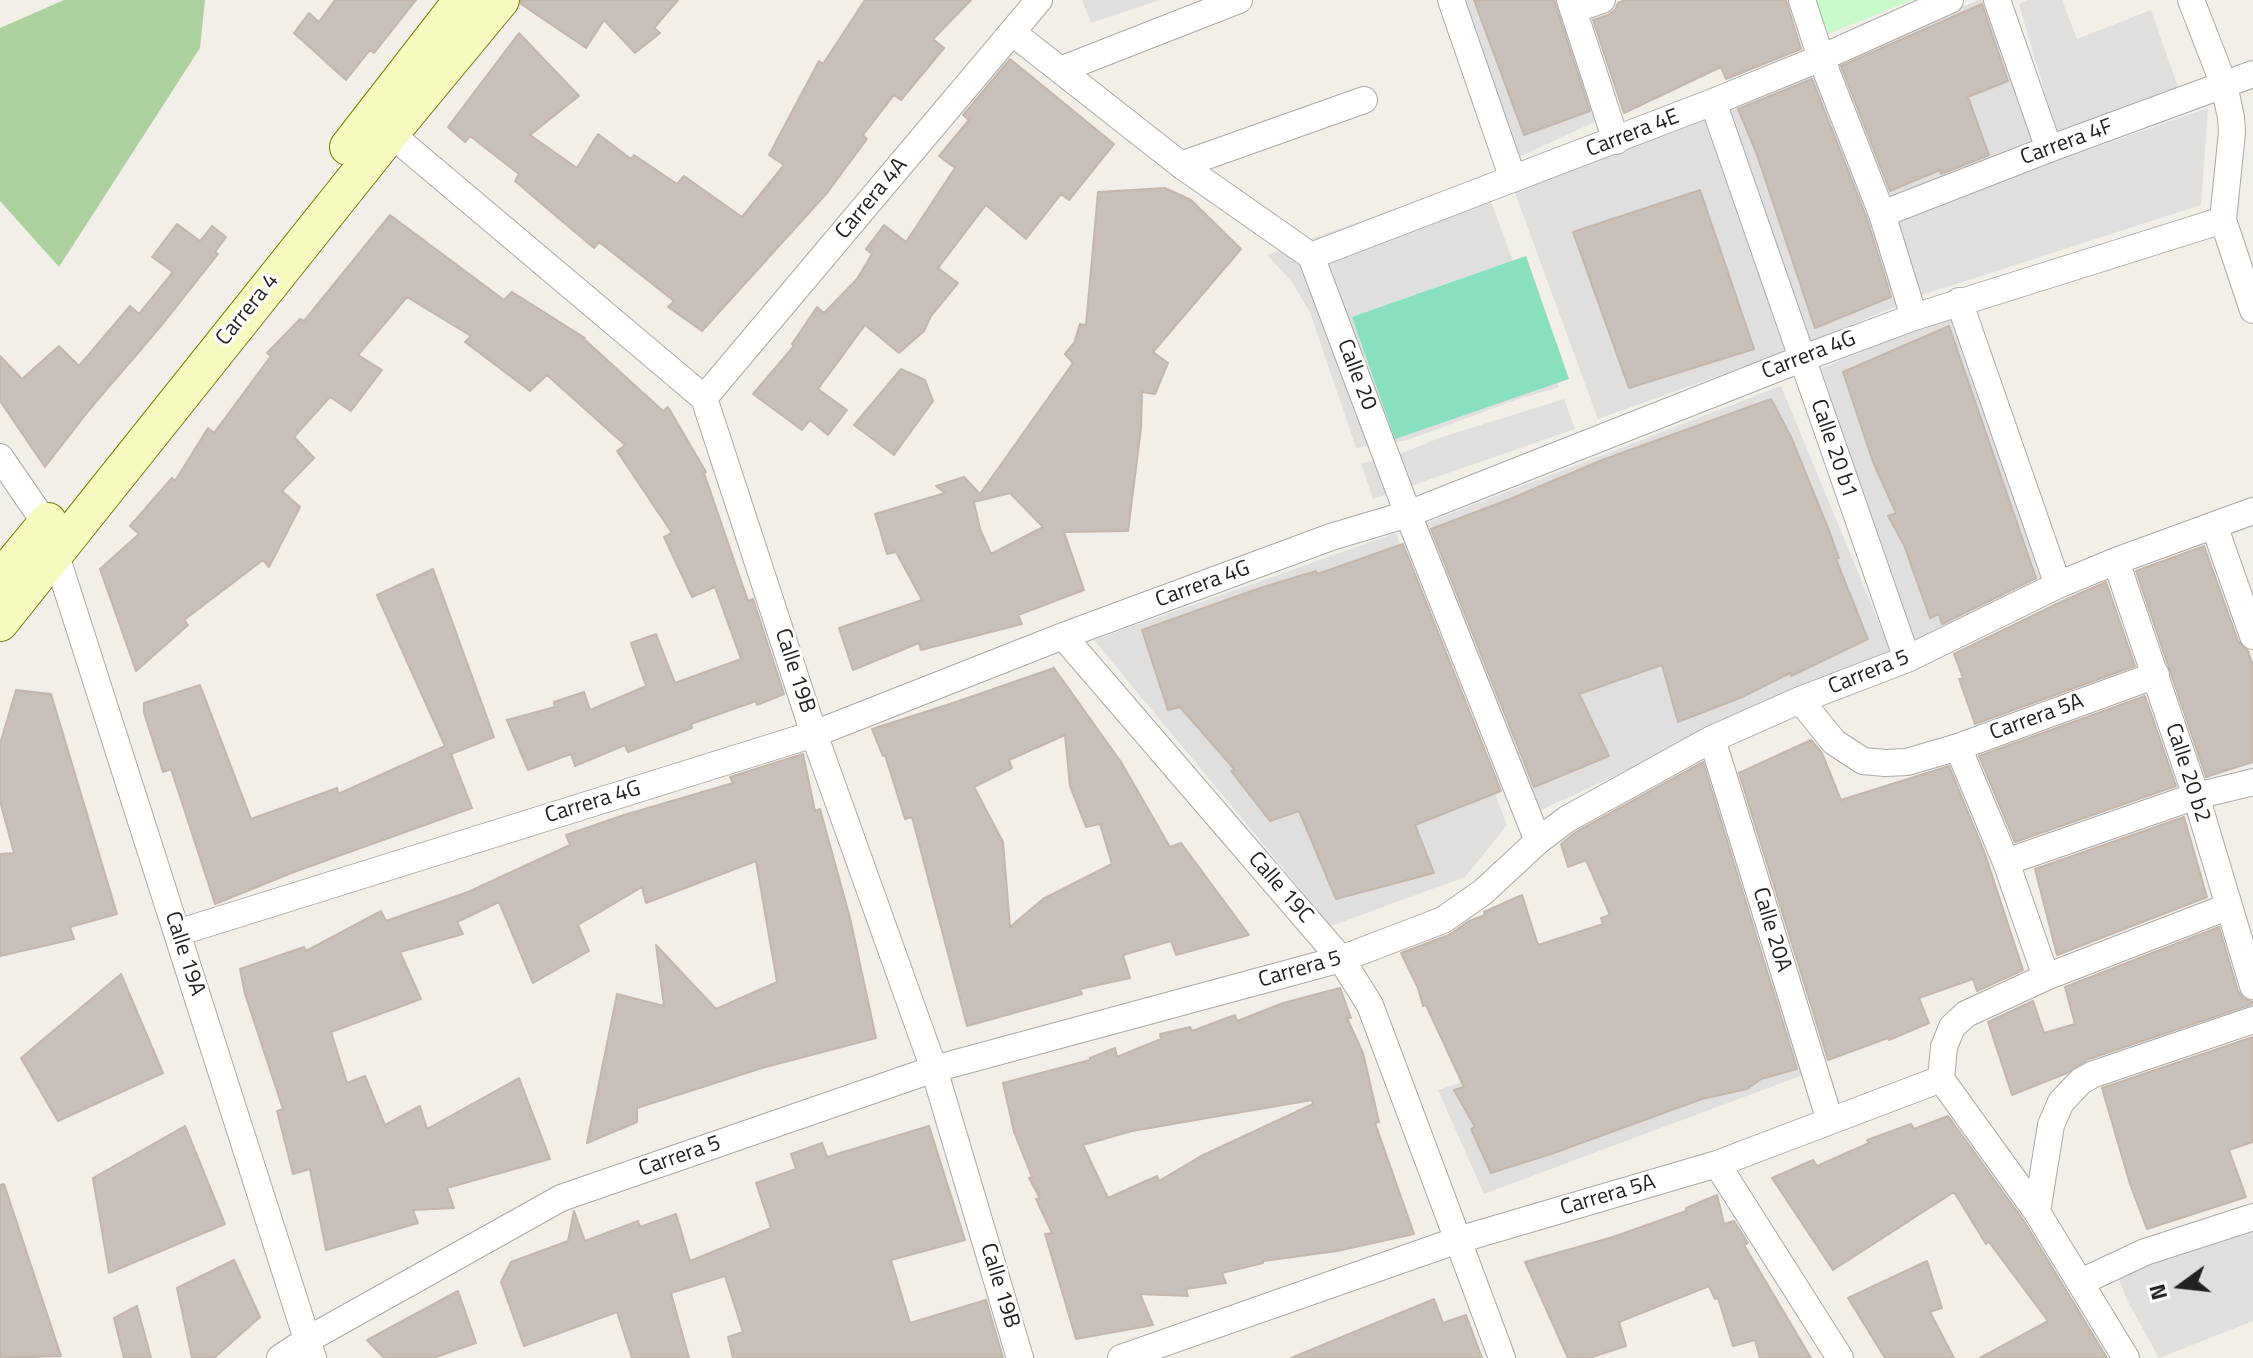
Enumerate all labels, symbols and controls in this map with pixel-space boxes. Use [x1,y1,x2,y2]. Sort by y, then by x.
street label: Carrera 4E [1583,104,1683,164]
street label: Carrera 4F [2017,114,2117,172]
street label: Carrera 4A [830,153,914,245]
street label: Carrera 4 [211,269,285,351]
street label: Carrera 4G [1758,326,1860,386]
street label: Calle 20 [1330,336,1382,414]
street label: Calle 20 b1 [1804,396,1862,502]
street label: Carrera 4G [1152,556,1254,614]
street label: Calle 19B [768,625,820,717]
street label: Carrera 5 [1825,645,1913,701]
street label: Carrera 5A [1986,689,2088,747]
street label: Calle 20 b2 [2159,720,2215,826]
street label: Carrera 4G [542,776,644,830]
street label: Calle 19C [1242,847,1318,929]
street label: Calle 20A [1746,885,1796,975]
street label: Calle 19A [158,909,210,999]
street label: Carrera 5 [1256,946,1344,994]
street label: Carrera 5 [636,1131,724,1183]
street label: Carrera 5A [1557,1170,1659,1222]
street label: Calle 19B [974,1240,1024,1332]
north arrow [2141,1246,2221,1326]
text: N [2139,1280,2176,1304]

